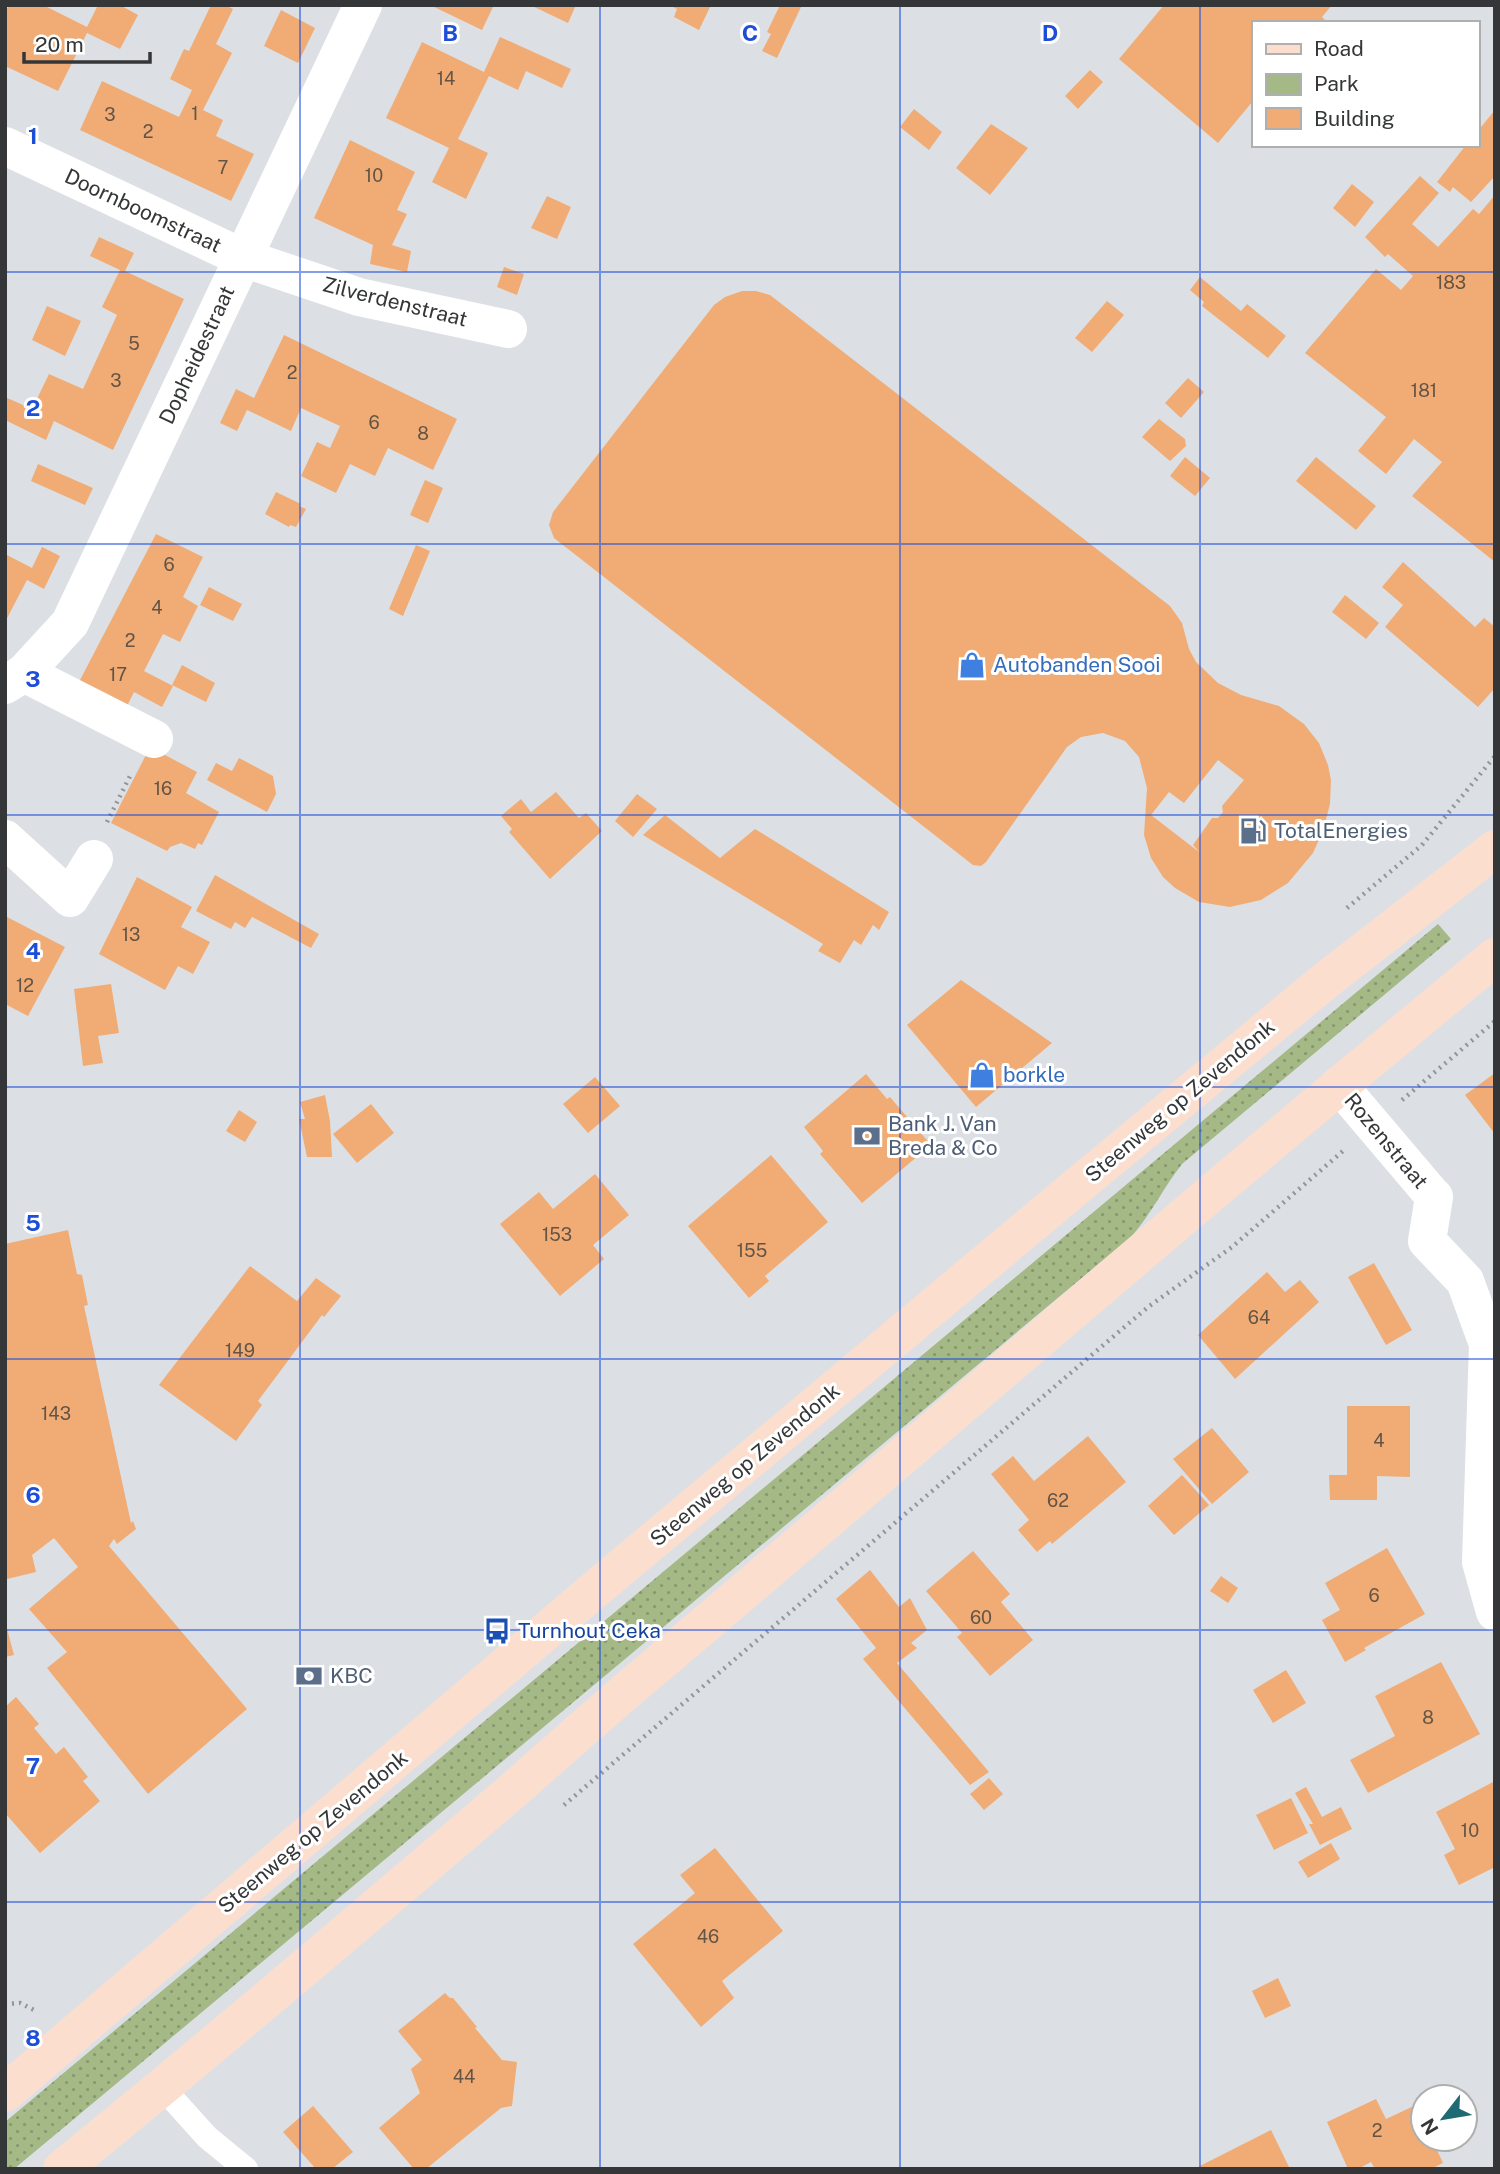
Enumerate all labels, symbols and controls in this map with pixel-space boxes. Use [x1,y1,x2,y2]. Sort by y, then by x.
text: B [442,19,458,46]
text: C [742,19,758,46]
text: D [1042,19,1058,46]
scale bar [24,21,150,65]
legend [1252,21,1479,147]
text: 20 m [35,32,84,57]
text: Road [1314,36,1364,61]
house number: 14 [437,68,455,89]
text: Park [1314,71,1359,96]
house number: 1 [191,103,199,124]
house number: 3 [104,104,116,125]
text: Building [1314,106,1395,131]
house number: 2 [143,121,153,142]
text: 1 [28,122,38,149]
house number: 7 [218,157,228,178]
street label: Doornboomstraat [61,163,226,258]
house number: 10 [365,165,383,186]
street label: Zilverdenstraat [320,271,470,332]
house number: 183 [1436,272,1466,293]
street label: Dopheidestraat [154,282,240,428]
house number: 5 [128,333,140,354]
house number: 2 [287,362,297,383]
house number: 3 [110,370,122,391]
house number: 181 [1411,380,1437,401]
text: 2 [26,394,40,421]
house number: 6 [368,412,380,433]
house number: 8 [417,423,429,444]
house number: 6 [163,554,175,575]
house number: 4 [151,597,163,618]
house number: 2 [125,630,135,651]
shop icon: Autobanden Sooi [957,650,987,680]
place label: Autobanden Sooi [993,652,1160,677]
house number: 17 [109,664,127,685]
text: 3 [25,665,41,692]
house number: 16 [154,778,172,799]
fuel station icon: TotalEnergies [1238,816,1268,846]
place label: TotalEnergies [1274,818,1408,843]
house number: 13 [122,924,140,945]
text: 4 [25,937,41,964]
house number: 12 [16,975,34,996]
street label: Steenweg op Zevendonk [1080,1014,1280,1187]
shop icon: borkle [967,1060,997,1090]
place label: borkle [1003,1062,1065,1087]
street label: Rozenstraat [1339,1088,1433,1193]
place label: Bank J. Van Breda & Co [888,1111,998,1160]
bank icon: Bank J. Van Breda & Co [852,1121,882,1151]
text: 5 [25,1209,41,1236]
house number: 153 [542,1224,572,1245]
house number: 155 [737,1240,767,1261]
house number: 64 [1248,1307,1270,1328]
house number: 149 [225,1340,255,1361]
street label: Steenweg op Zevendonk [645,1378,845,1551]
house number: 143 [41,1403,71,1424]
house number: 4 [1373,1430,1385,1451]
text: 6 [25,1481,41,1508]
house number: 62 [1047,1490,1069,1511]
house number: 6 [1368,1585,1380,1606]
house number: 60 [970,1607,992,1628]
bus stop icon: Turnhout Ceka [482,1616,512,1646]
place label: Turnhout Ceka [518,1618,661,1643]
bank icon: KBC [294,1661,324,1691]
place label: KBC [330,1663,373,1688]
house number: 8 [1422,1707,1434,1728]
street label: Steenweg op Zevendonk [213,1745,413,1918]
text: 7 [26,1752,40,1779]
house number: 10 [1461,1820,1479,1841]
house number: 46 [697,1926,719,1947]
text: 8 [25,2024,41,2051]
house number: 44 [453,2066,475,2087]
north arrow [1409,2083,1479,2153]
text: N [1416,2115,1443,2139]
house number: 2 [1372,2120,1382,2141]

